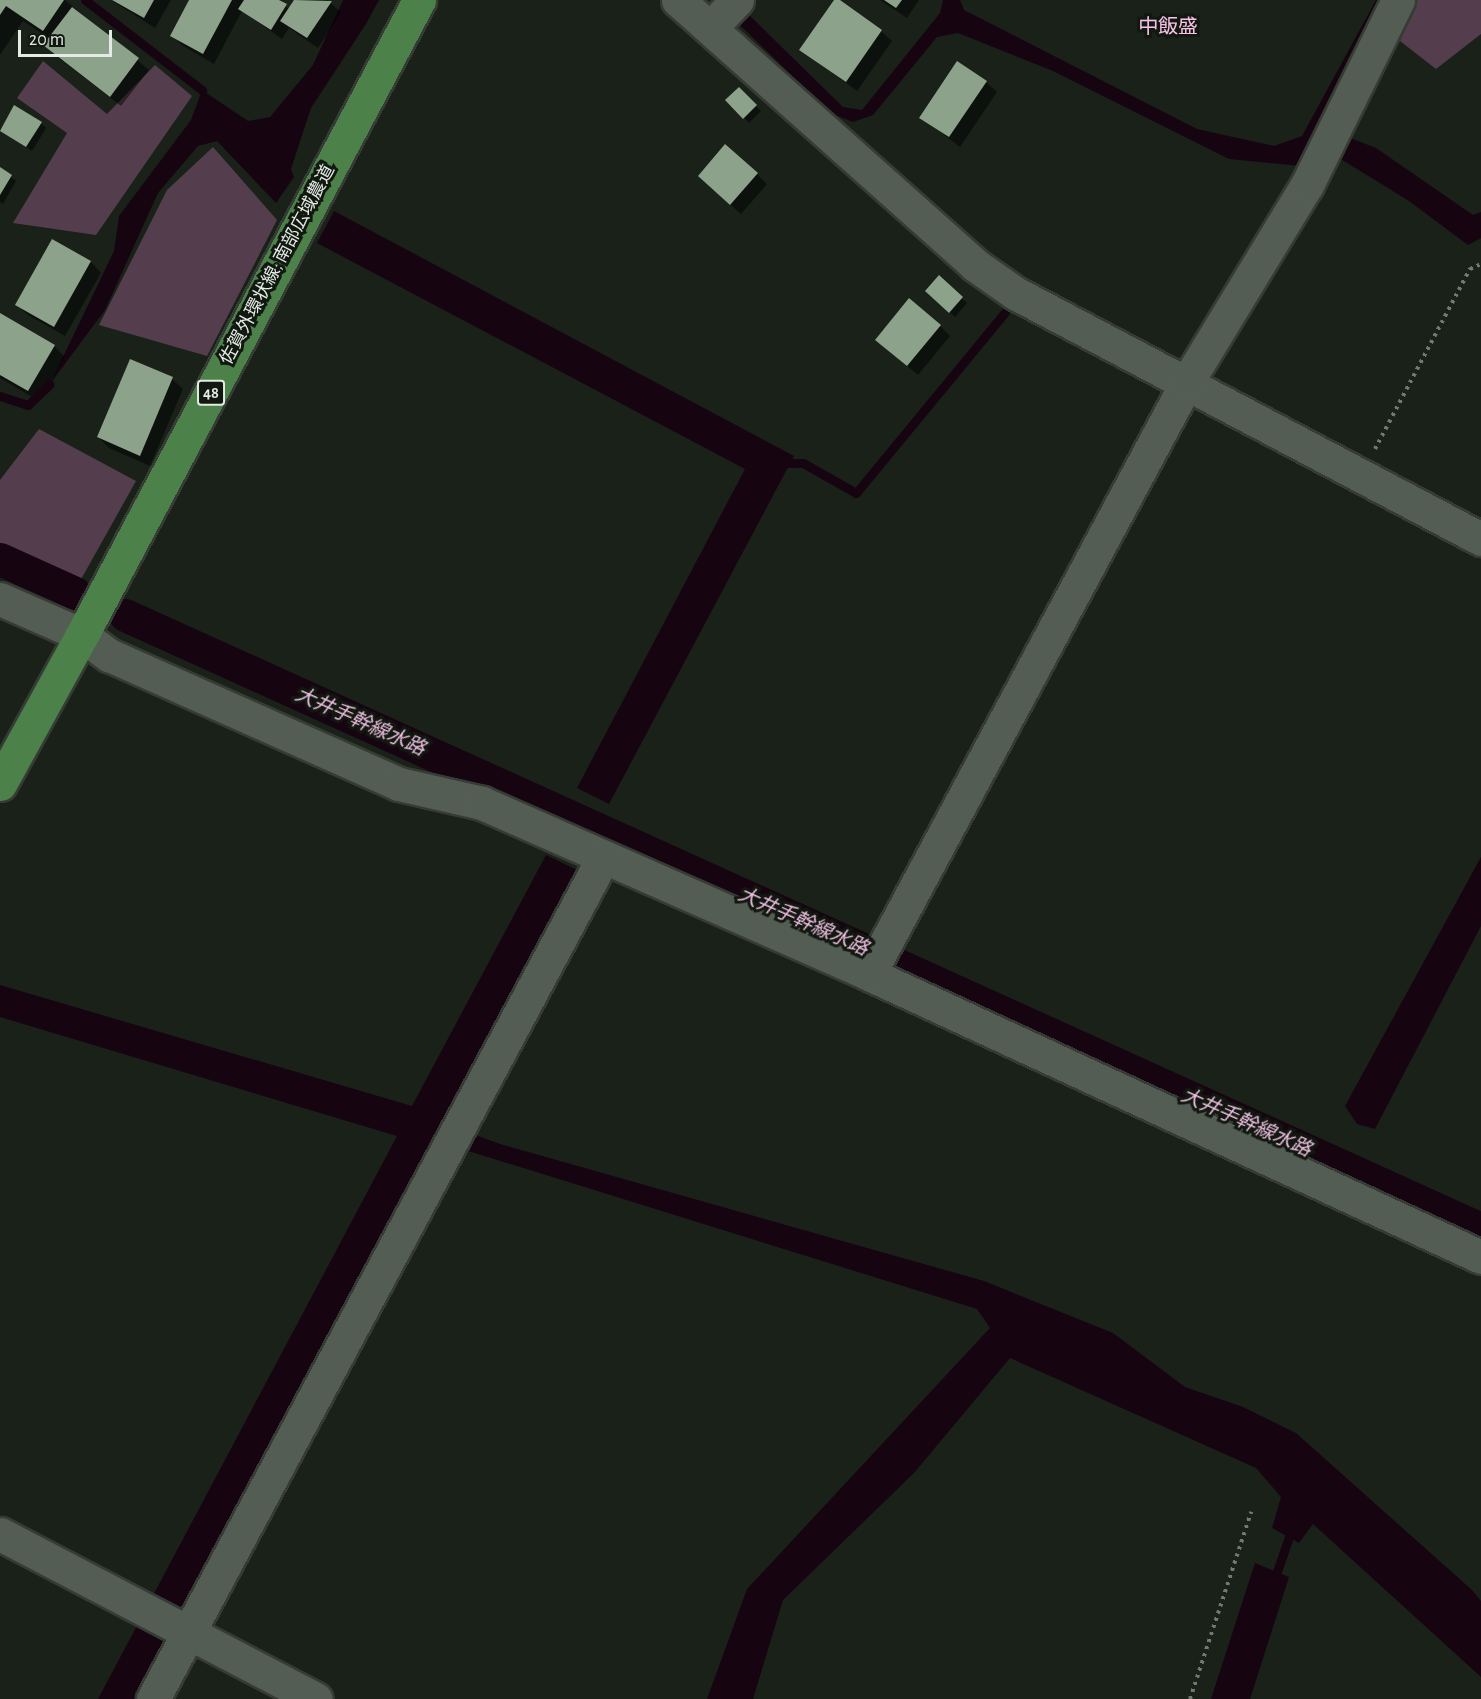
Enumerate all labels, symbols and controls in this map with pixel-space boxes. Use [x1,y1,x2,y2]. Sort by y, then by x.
district label: 中飯盛 [1138,15,1198,39]
scale bar [21,18,116,56]
text: 20 m [29,31,64,49]
street label: 佐賀外環状線; 南部広域農道 [216,161,340,369]
road number: 48 [196,380,226,406]
water label: 大井手幹線水路 [291,683,429,761]
water label: 大井手幹線水路 [734,883,872,961]
water label: 大井手幹線水路 [1177,1084,1315,1162]

